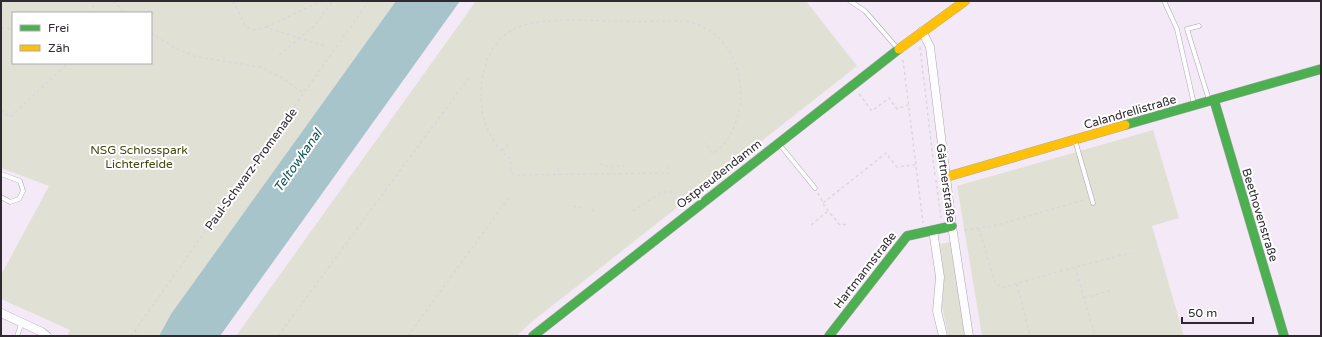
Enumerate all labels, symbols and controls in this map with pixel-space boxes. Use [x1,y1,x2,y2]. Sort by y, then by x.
legend [12,12,152,64]
text: Frei [48,21,69,35]
text: Zäh [48,41,70,55]
street label: Calandrellistraße [1082,92,1178,132]
street label: Paul-Schwarz-Promenade [202,105,300,233]
water label: Teltowkanal [270,125,327,196]
street label: Ostpreußendamm [674,137,764,211]
park label: NSG Schlosspark Lichterfelde [90,143,188,171]
street label: Gärtnerstraße [934,143,958,224]
street label: Beethovenstraße [1239,167,1281,264]
street label: Hartmannstraße [831,229,899,311]
scale bar [1182,299,1253,325]
text: 50 m [1188,306,1217,320]

